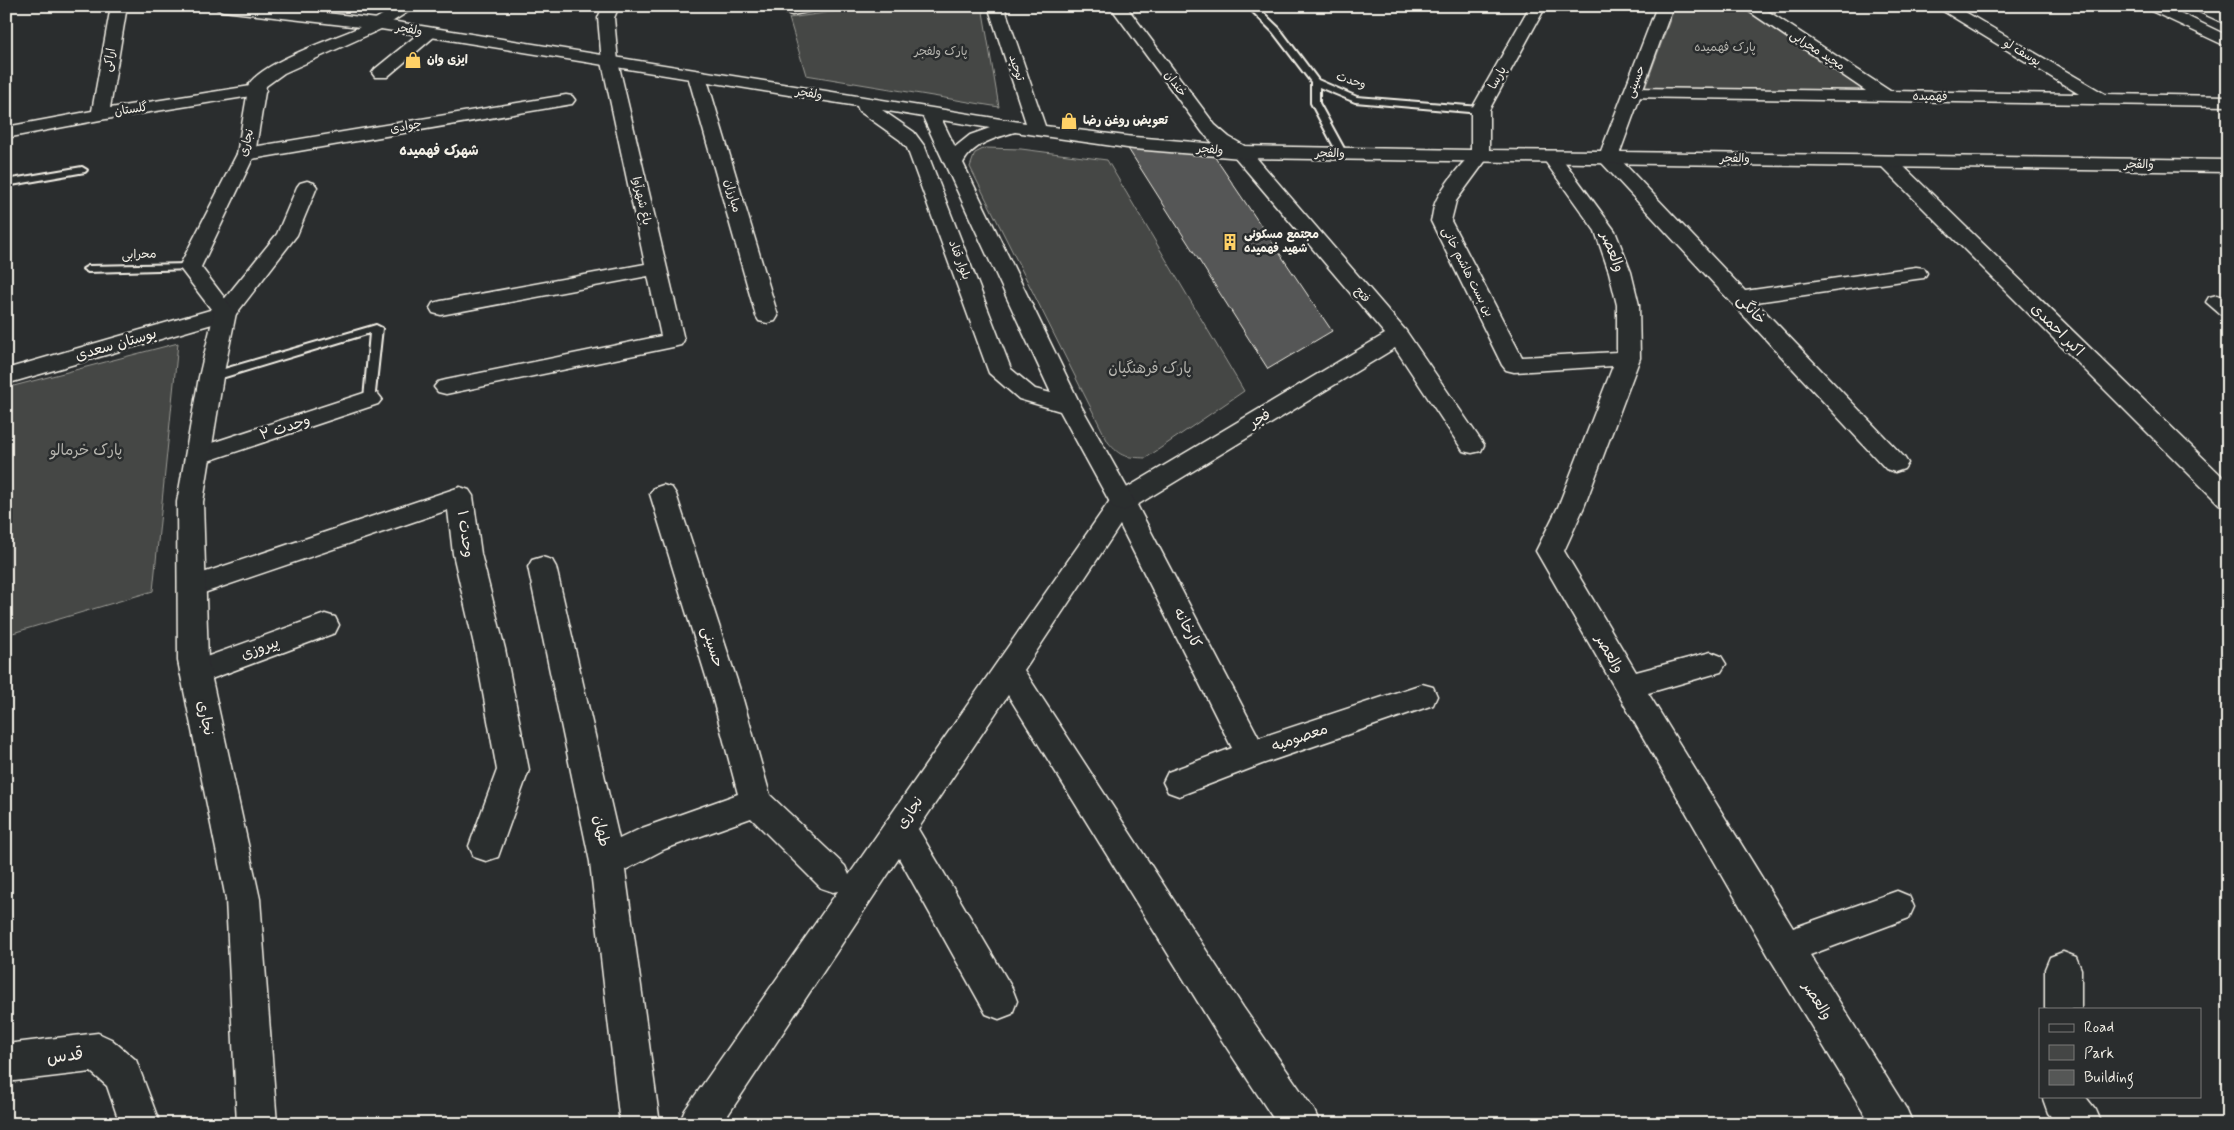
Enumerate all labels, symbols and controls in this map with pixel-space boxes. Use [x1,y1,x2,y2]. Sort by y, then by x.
street label: ولفجر [394,20,423,40]
street label: مجید محرابی [1786,27,1848,75]
street label: یوسف لو [1999,35,2044,70]
park label: پارک فهمیده [1694,40,1756,56]
park label: پارک ولفجر [913,44,968,60]
street label: اراکی [100,47,120,73]
shop icon: ایزی وان [403,50,423,70]
place label: ایزی وان [427,52,468,68]
street label: توحید [1004,53,1028,84]
street label: حسینی [1622,63,1650,101]
street label: پارسا [1485,64,1511,92]
street label: خندان [1160,68,1190,100]
street label: وحدت [1334,69,1368,93]
street label: ولفجر [794,84,823,104]
street label: فهمیده [1912,89,1948,105]
street label: گلستان [113,99,149,121]
shop icon: تعویض روغن رضا [1059,111,1079,131]
place label: تعویض روغن رضا [1083,113,1169,129]
street label: جوادی [389,116,423,138]
street label: نجاری [236,127,258,159]
street label: ولفجر [1195,141,1224,159]
district label: شهرک فهمیده [399,142,479,160]
street label: والفجر [1314,146,1345,162]
street label: والفجر [1719,151,1750,167]
street label: والفجر [2123,157,2154,173]
street label: باغ شهرآوا [628,175,654,227]
street label: مبارزان [720,178,744,214]
street label: بن بست هاشم خانی [1437,224,1497,320]
place label: مجتمع مسکونی شهید فهمیده [1244,227,1319,257]
street label: والعصر [1594,227,1629,275]
building icon: مجتمع مسکونی شهید فهمیده [1220,232,1240,252]
street label: بلوار قناد [944,238,974,282]
street label: محرابی [121,246,157,264]
street label: فتح [1351,284,1373,306]
street label: خانگی [1732,291,1770,329]
street label: اکبر احمدی [2026,299,2088,361]
street label: بوستان سعدی [73,324,159,366]
park label: پارک فرهنگیان [1108,359,1192,379]
street label: فجر [1244,405,1275,434]
street label: وحدت ۲ [257,410,313,446]
park label: پارک خرمالو [49,441,122,461]
street label: وحدت ۱ [452,509,478,559]
street label: کارخانه [1168,604,1206,652]
street label: حسینی [696,624,728,670]
street label: والعصر [1589,629,1628,677]
street label: پیروزی [238,633,282,665]
street label: نجاری [192,699,218,737]
street label: معصومیه [1269,719,1331,757]
street label: نجاری [892,793,928,833]
street label: طهان [588,813,614,849]
street label: والعصر [1796,976,1836,1024]
legend [2039,1008,2202,1098]
text: Road [2084,1018,2114,1038]
street label: قدس [45,1042,85,1070]
text: Park [2084,1044,2114,1064]
text: Building [2084,1068,2134,1089]

